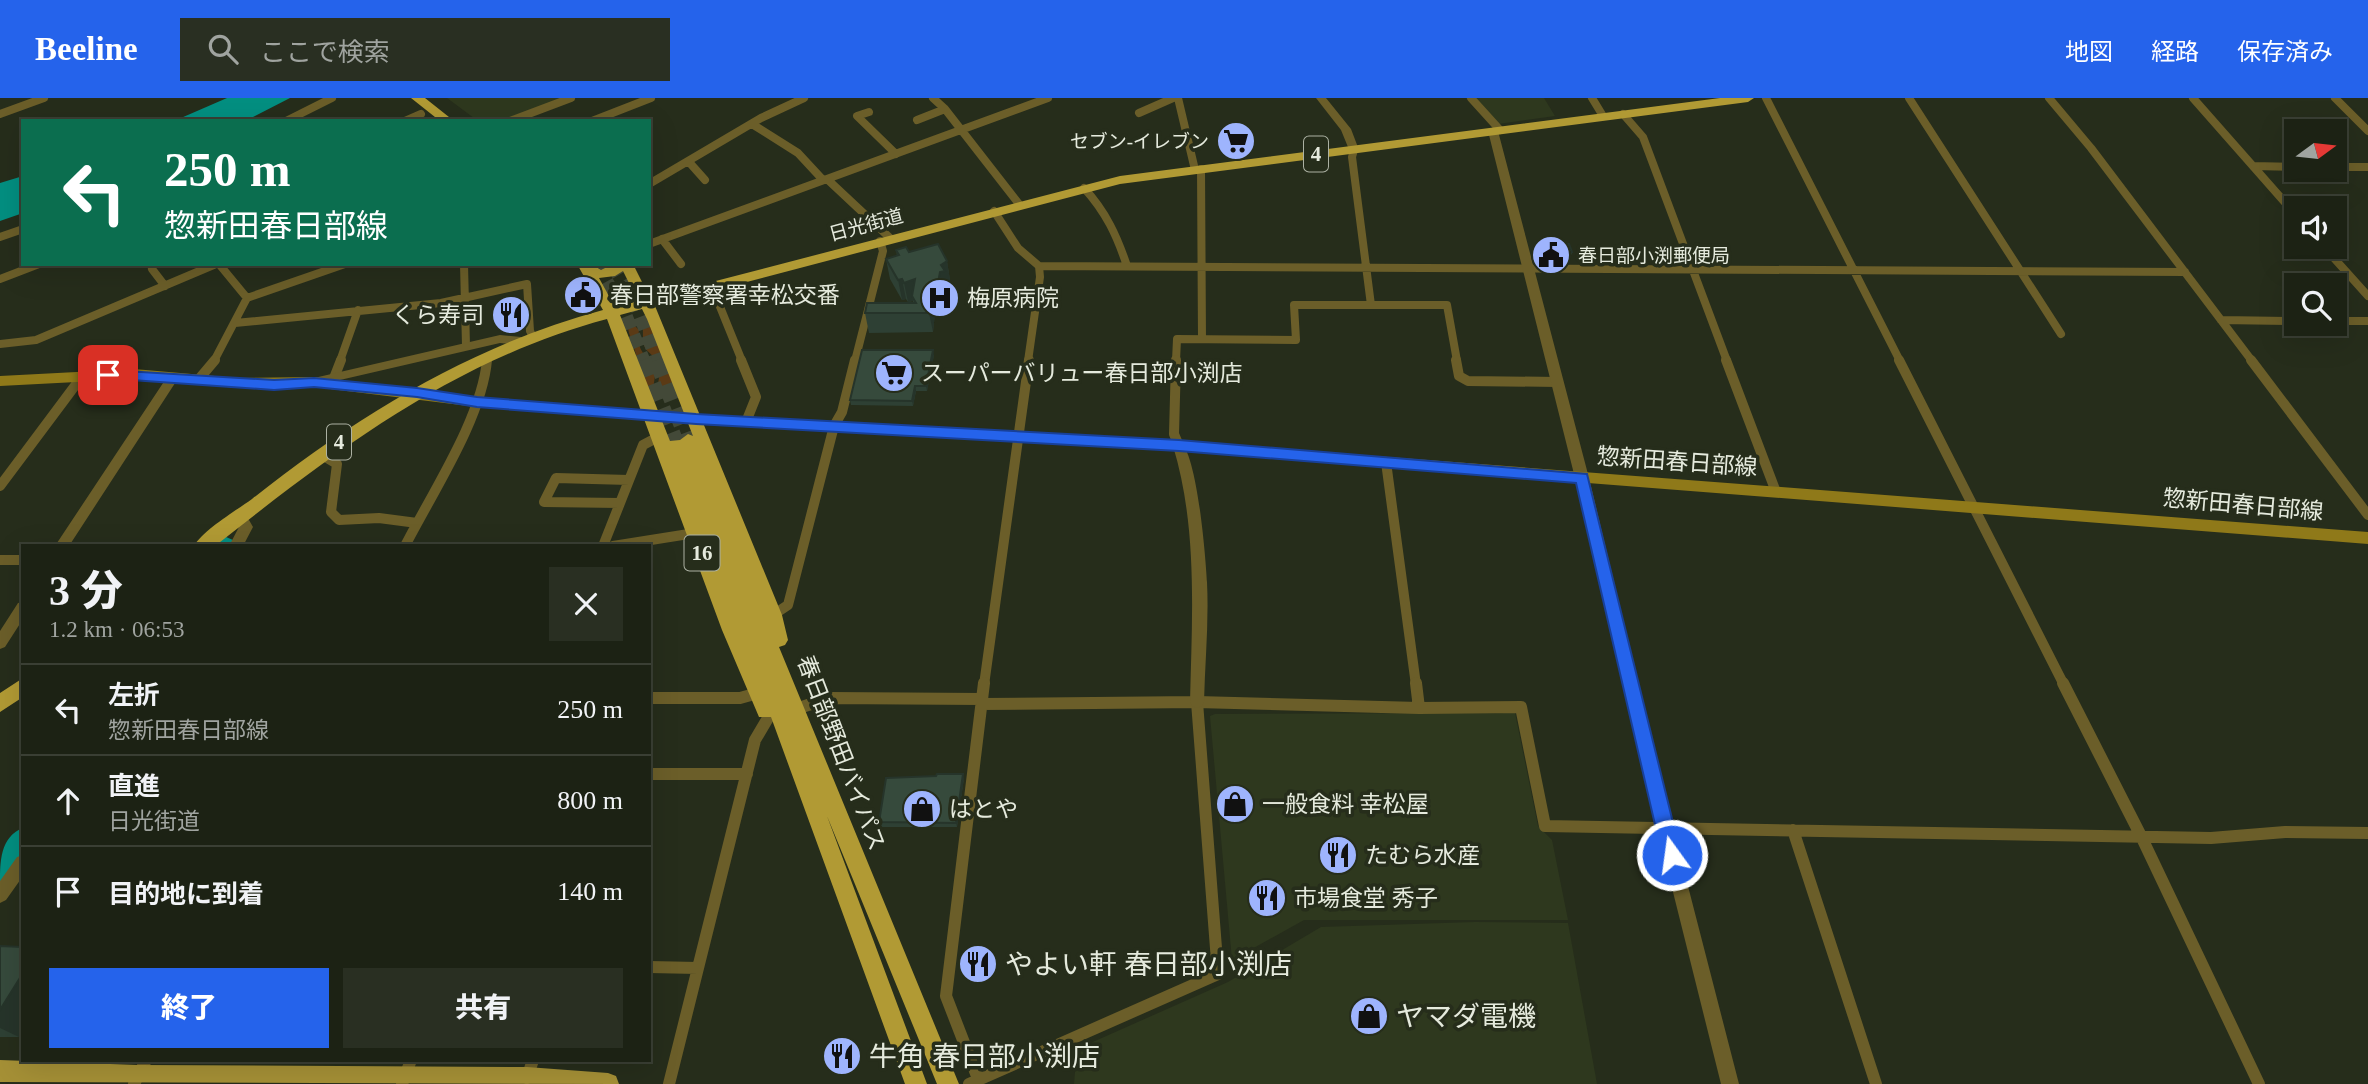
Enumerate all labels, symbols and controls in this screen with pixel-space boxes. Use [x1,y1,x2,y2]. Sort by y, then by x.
search box [180,18,670,81]
icon: search [204,30,242,68]
text: Beeline [35,31,138,67]
text: ここで検索 [260,38,390,67]
text: 地図 [2065,39,2113,65]
text: 経路 [2151,39,2199,65]
text: 保存済み [2237,39,2333,65]
north arrow [2284,119,2347,182]
map controls [2284,119,2347,336]
supermarket icon: セブン-イレブン [1215,120,1257,162]
place label: セブン-イレブン [1070,131,1209,152]
road number: 4 [1304,136,1328,172]
text: 250 m [164,142,291,197]
icon: left [49,147,140,238]
button: sound [2284,196,2347,259]
street label: 日光街道 [827,205,905,245]
text: 惣新田春日部線 [164,208,388,244]
public building icon: 春日部小渕郵便局 [1530,234,1572,276]
place label: 春日部小渕郵便局 [1578,245,1730,266]
button: search [2284,273,2347,336]
public building icon: 春日部警察署幸松交番 [562,274,604,316]
hospital icon: 梅原病院 [919,277,961,319]
place label: 春日部警察署幸松交番 [610,283,840,308]
place label: 梅原病院 [967,286,1059,311]
restaurant icon: くら寿司 [490,294,532,336]
place label: くら寿司 [392,303,484,328]
pin [78,345,138,405]
supermarket icon: スーパーバリュー春日部小渕店 [873,352,915,394]
icon: arrive [89,356,127,394]
place label: スーパーバリュー春日部小渕店 [921,361,1243,386]
road number: 4 [327,424,351,460]
street label: 惣新田春日部線 [1596,444,1758,480]
street label: 惣新田春日部線 [2162,486,2324,524]
road number: 16 [684,536,720,570]
button: close [549,567,623,641]
text: 3 分 [49,568,123,614]
text: 1.2 km · 06:53 [49,617,184,642]
street label: 春日部野田バイパス [792,652,890,854]
text: 左折 [108,681,160,710]
icon: left [49,691,87,729]
text: 250 m [557,695,623,724]
text: 惣新田春日部線 [108,718,269,743]
text: 直進 [108,772,160,801]
icon: ahead [49,782,87,820]
shop icon: 一般食料 幸松屋 [1214,783,1256,825]
text: 800 m [557,786,623,815]
shop icon: はとや [901,788,943,830]
place label: 一般食料 幸松屋 [1262,792,1429,817]
place label: はとや [949,797,1018,822]
text: 日光街道 [108,809,200,834]
position arrow [1635,818,1709,892]
restaurant icon: たむら水産 [1317,834,1359,876]
place label: たむら水産 [1365,843,1480,868]
icon: arrive [49,873,87,911]
text: 140 m [557,877,623,906]
restaurant icon: 市場食堂 秀子 [1246,877,1288,919]
text: 目的地に到着 [108,880,264,909]
place label: 市場食堂 秀子 [1294,886,1438,911]
restaurant icon: やよい軒 春日部小渕店 [957,943,999,985]
place label: やよい軒 春日部小渕店 [1005,949,1292,980]
button: 終了 [49,968,329,1048]
button: 共有 [343,968,623,1048]
shop icon: ヤマダ電機 [1348,995,1390,1037]
place label: ヤマダ電機 [1396,1001,1536,1032]
restaurant icon: 牛角 春日部小渕店 [821,1035,863,1077]
place label: 牛角 春日部小渕店 [869,1041,1100,1072]

